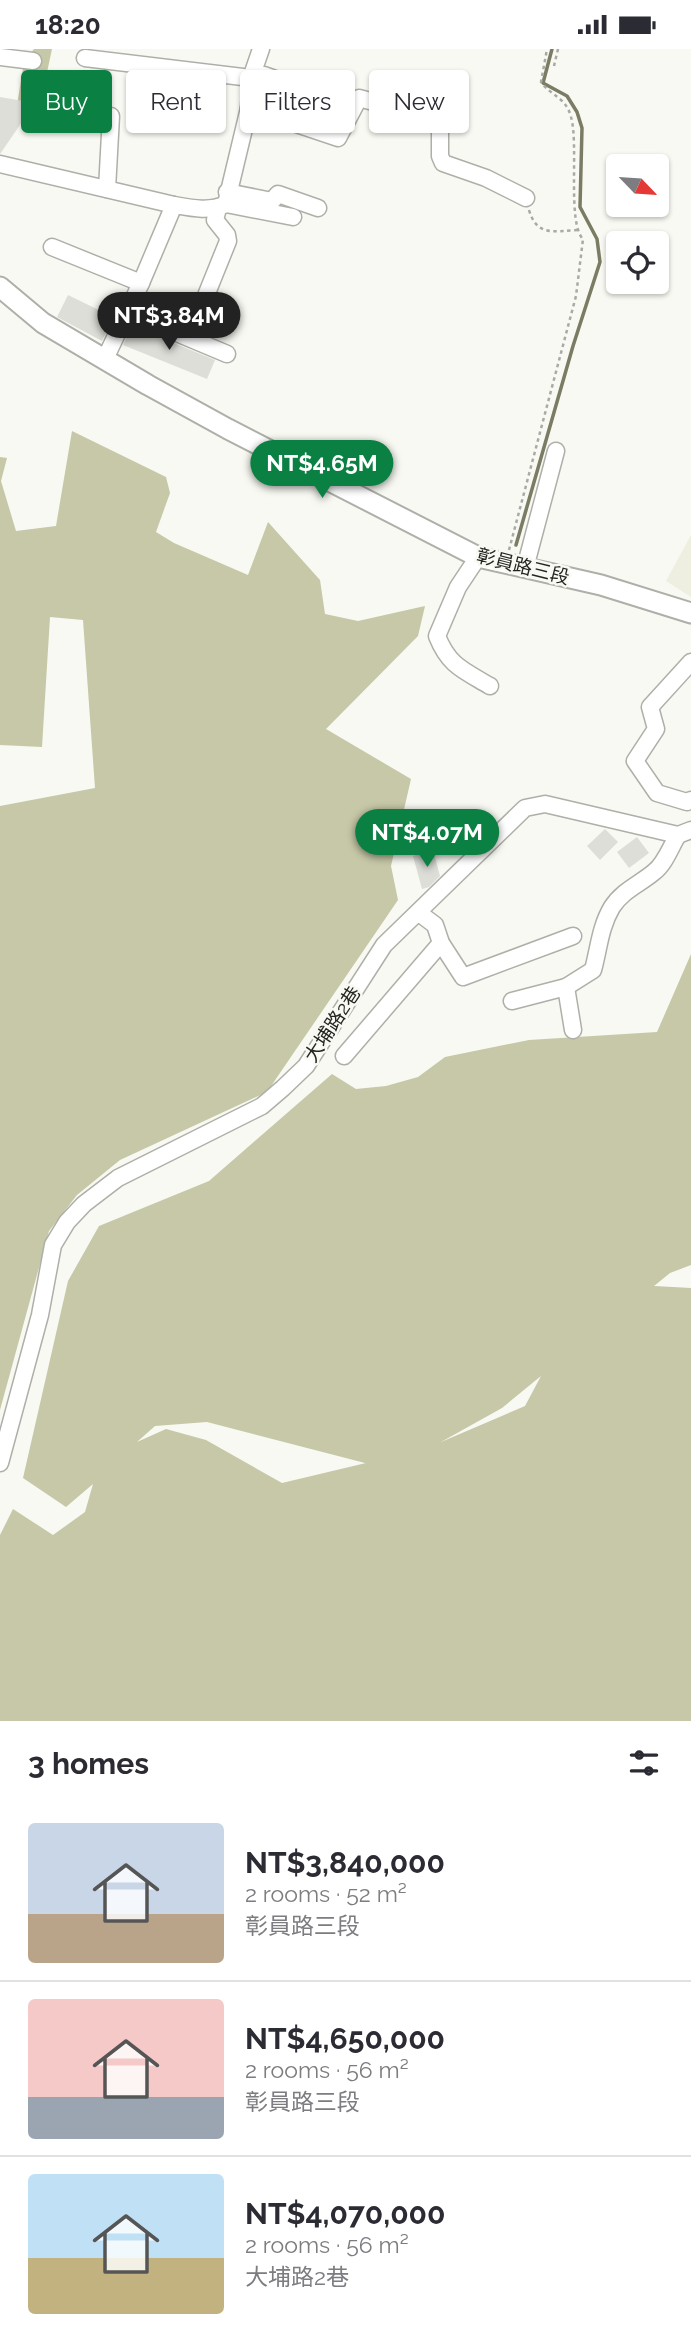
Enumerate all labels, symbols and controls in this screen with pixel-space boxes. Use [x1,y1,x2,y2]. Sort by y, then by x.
text: 18:20 [35,10,101,40]
chip: Buy [21,70,112,133]
chip: Rent [126,70,226,133]
chip: Filters [240,70,355,133]
chip: New [369,70,469,133]
north arrow [606,154,668,217]
map controls [606,154,669,294]
button: locate [606,231,669,294]
pin: NT$3.84M [97,293,241,352]
text: NT$3.84M [113,301,225,328]
pin: NT$4.65M [250,441,394,500]
text: NT$4.65M [266,449,378,476]
street label: 彰員路三段 [474,544,572,588]
pin: NT$4.07M [355,809,499,869]
text: NT$4.07M [371,818,483,845]
street label: 大埔路2巷 [299,982,365,1066]
icon: filters [625,1744,663,1782]
text: 3 homes [28,1746,149,1781]
text: NT$3,840,000 [245,1845,445,1880]
icon: home [84,1851,168,1935]
text: 2 rooms · 52 m² [245,1880,407,1907]
text: 彰員路三段 [245,1912,360,1939]
text: NT$4,650,000 [245,2021,445,2056]
icon: home [84,2027,168,2111]
text: 2 rooms · 56 m² [245,2056,409,2083]
text: 彰員路三段 [245,2088,360,2115]
text: NT$4,070,000 [245,2196,445,2231]
icon: home [84,2202,168,2286]
text: 2 rooms · 56 m² [245,2231,409,2258]
text: 大埔路2巷 [245,2263,349,2290]

